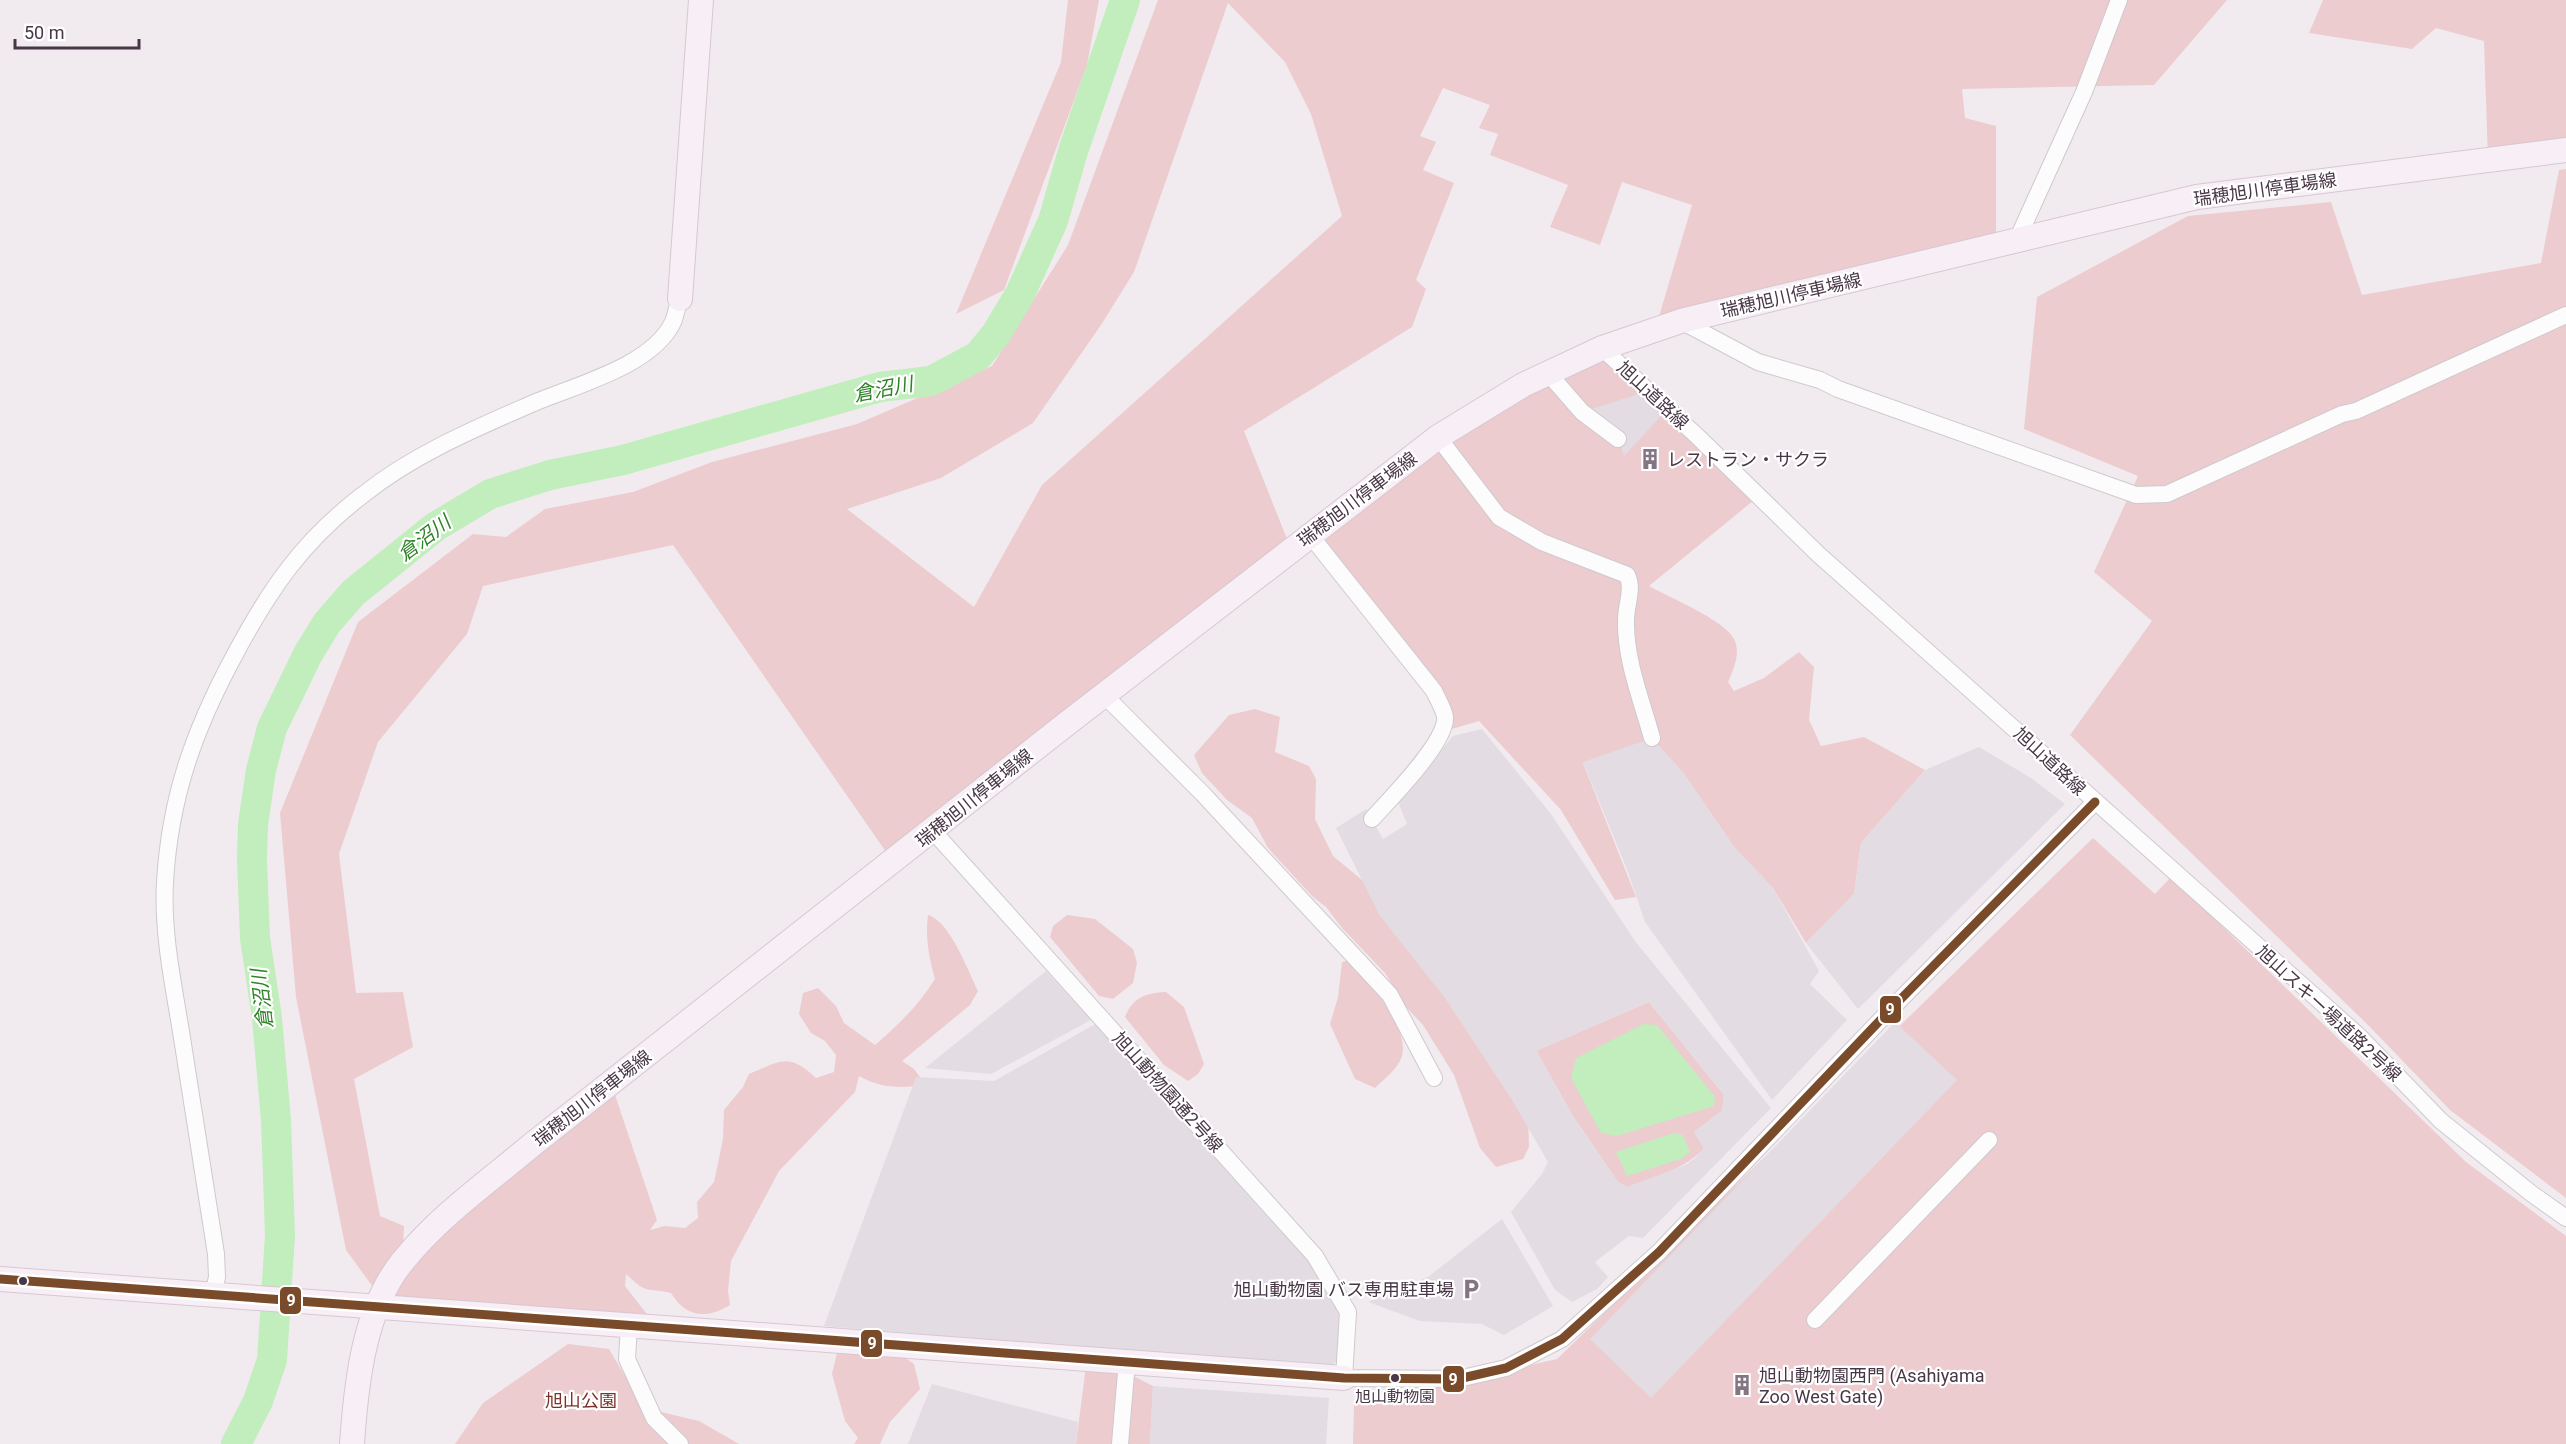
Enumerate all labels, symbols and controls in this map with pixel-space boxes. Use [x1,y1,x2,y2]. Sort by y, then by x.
scale bar [15,12,140,50]
text: 50 m [24,22,64,43]
street label: 瑞穂旭川停車場線 [2192,169,2338,209]
street label: 瑞穂旭川停車場線 [1718,269,1864,321]
street label: 旭山道路線 [1613,357,1693,433]
water label: 倉沼川 [851,371,917,407]
street label: 瑞穂旭川停車場線 [1293,447,1421,551]
building icon: レストラン・サクラ [1638,447,1662,471]
place label: レストラン・サクラ [1667,449,1829,470]
water label: 倉沼川 [393,509,457,566]
street label: 旭山道路線 [2010,723,2090,799]
street label: 瑞穂旭川停車場線 [911,745,1037,851]
street label: 旭山スキー場道路2号線 [2252,940,2406,1086]
water label: 倉沼川 [246,966,278,1030]
line badge: 9 [1879,995,1902,1024]
text: 9 [1885,1000,1895,1019]
street label: 旭山動物園通2号線 [1109,1028,1227,1156]
street label: 瑞穂旭川停車場線 [529,1045,655,1151]
unlabelled marker [17,1275,29,1287]
parking icon: 旭山動物園 バス専用駐車場 [1459,1277,1483,1301]
place label: 旭山動物園 バス専用駐車場 [1234,1279,1454,1300]
line badge: 9 [279,1286,302,1315]
text: 9 [286,1291,296,1310]
line badge: 9 [860,1329,883,1358]
text: 9 [867,1334,877,1353]
line badge: 9 [1442,1365,1465,1393]
place label: 旭山動物園西門 (Asahiyama Zoo West Gate) [1759,1365,1985,1408]
text: 9 [1448,1370,1458,1389]
marker: 旭山動物園 [1389,1372,1401,1384]
building icon: 旭山動物園西門 (Asahiyama Zoo West Gate) [1730,1373,1754,1397]
place label: 旭山動物園 [1355,1387,1435,1406]
park label: 旭山公園 [545,1390,617,1411]

